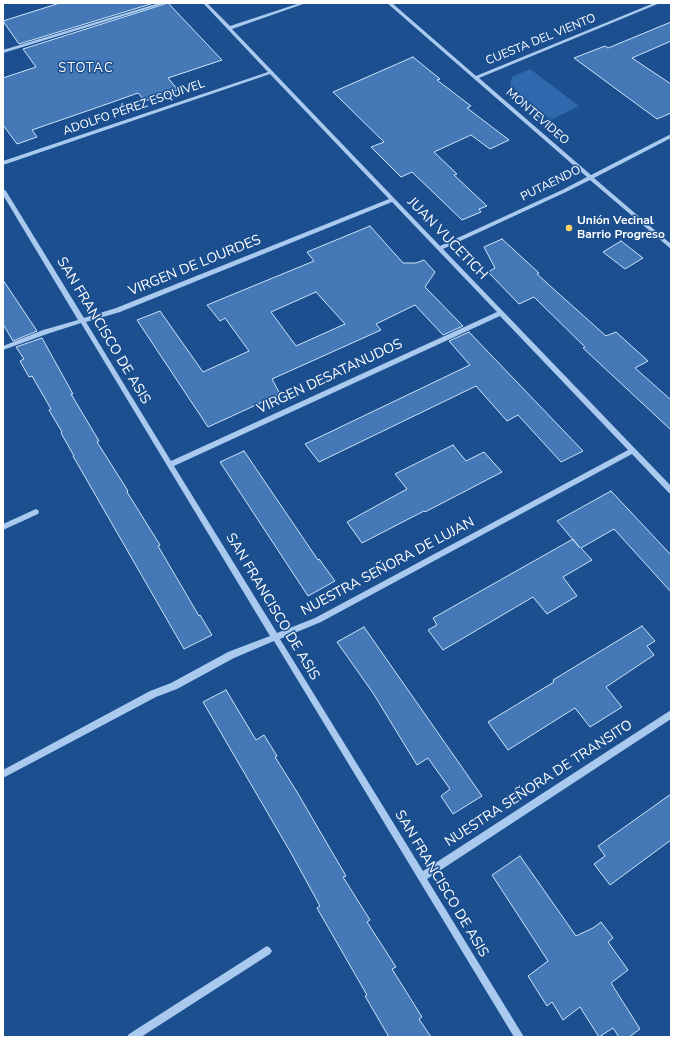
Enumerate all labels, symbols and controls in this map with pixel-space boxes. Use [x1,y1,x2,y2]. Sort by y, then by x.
street label: CUESTA DEL VIENTO [484,11,598,69]
district label: STOTAC [58,61,114,77]
street label: ADOLFO PÉREZ ESQUIVEL [61,77,207,139]
street label: MONTEVIDEO [503,86,571,148]
street label: PUTAENDO [518,163,584,205]
street label: JUAN VUCETICH [403,194,491,284]
place label: Unión Vecinal Barrio Progreso [577,214,665,242]
marker: Unión Vecinal Barrio Progreso [564,223,574,233]
street label: VIRGEN DE LOURDES [126,232,264,300]
street label: SAN FRANCISCO DE ASIS [52,255,154,407]
street label: VIRGEN DESATANUDOS [254,336,406,418]
street label: NUESTRA SEÑORA DE LUJAN [299,514,477,620]
street label: SAN FRANCISCO DE ASIS [221,531,323,683]
street label: NUESTRA SEÑORA DE TRANSITO [442,717,636,851]
street label: SAN FRANCISCO DE ASIS [390,808,492,960]

